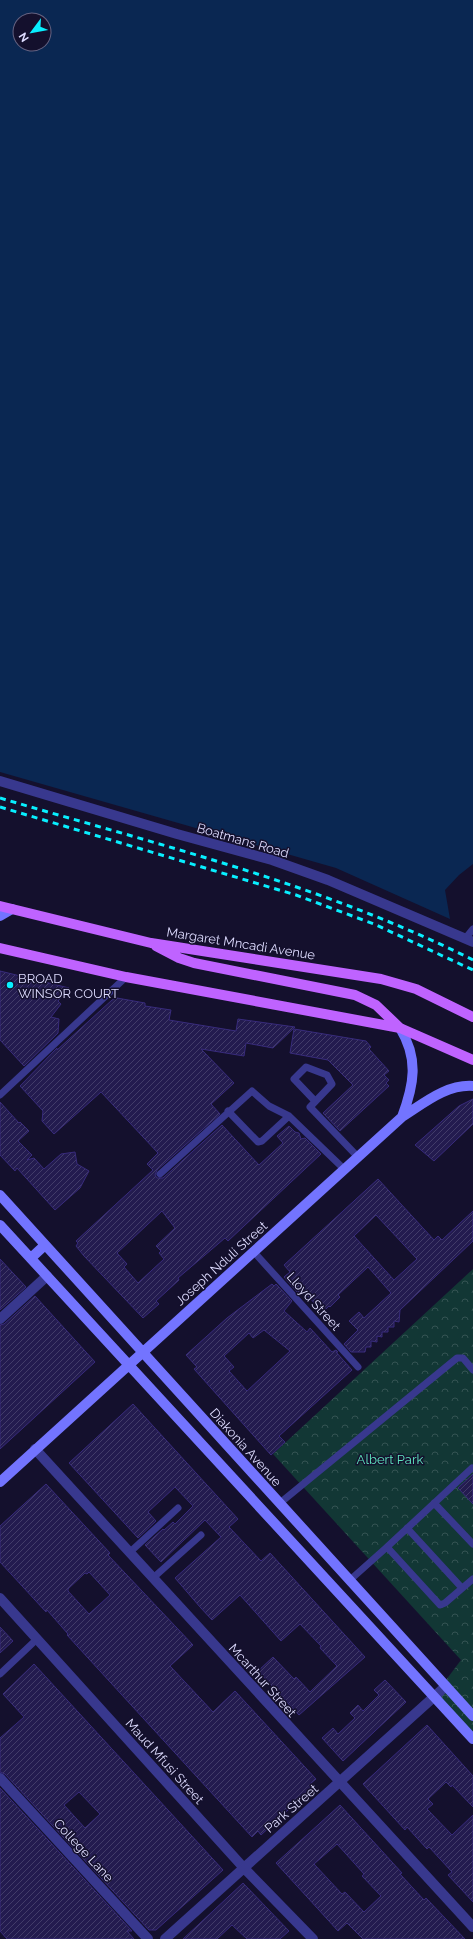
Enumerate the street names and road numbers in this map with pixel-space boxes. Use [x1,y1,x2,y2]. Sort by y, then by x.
street label: Boatmans Road [195,820,291,861]
street label: Margaret Mncadi Avenue [166,924,317,963]
street label: Joseph Nduli Street [172,1218,271,1308]
street label: Lloyd Street [284,1269,344,1334]
street label: Diakonia Avenue [207,1405,285,1490]
street label: Mcarthur Street [226,1641,300,1721]
street label: Maud Mfusi Street [122,1716,207,1807]
street label: Park Street [262,1781,322,1836]
street label: College Lane [51,1816,117,1885]

